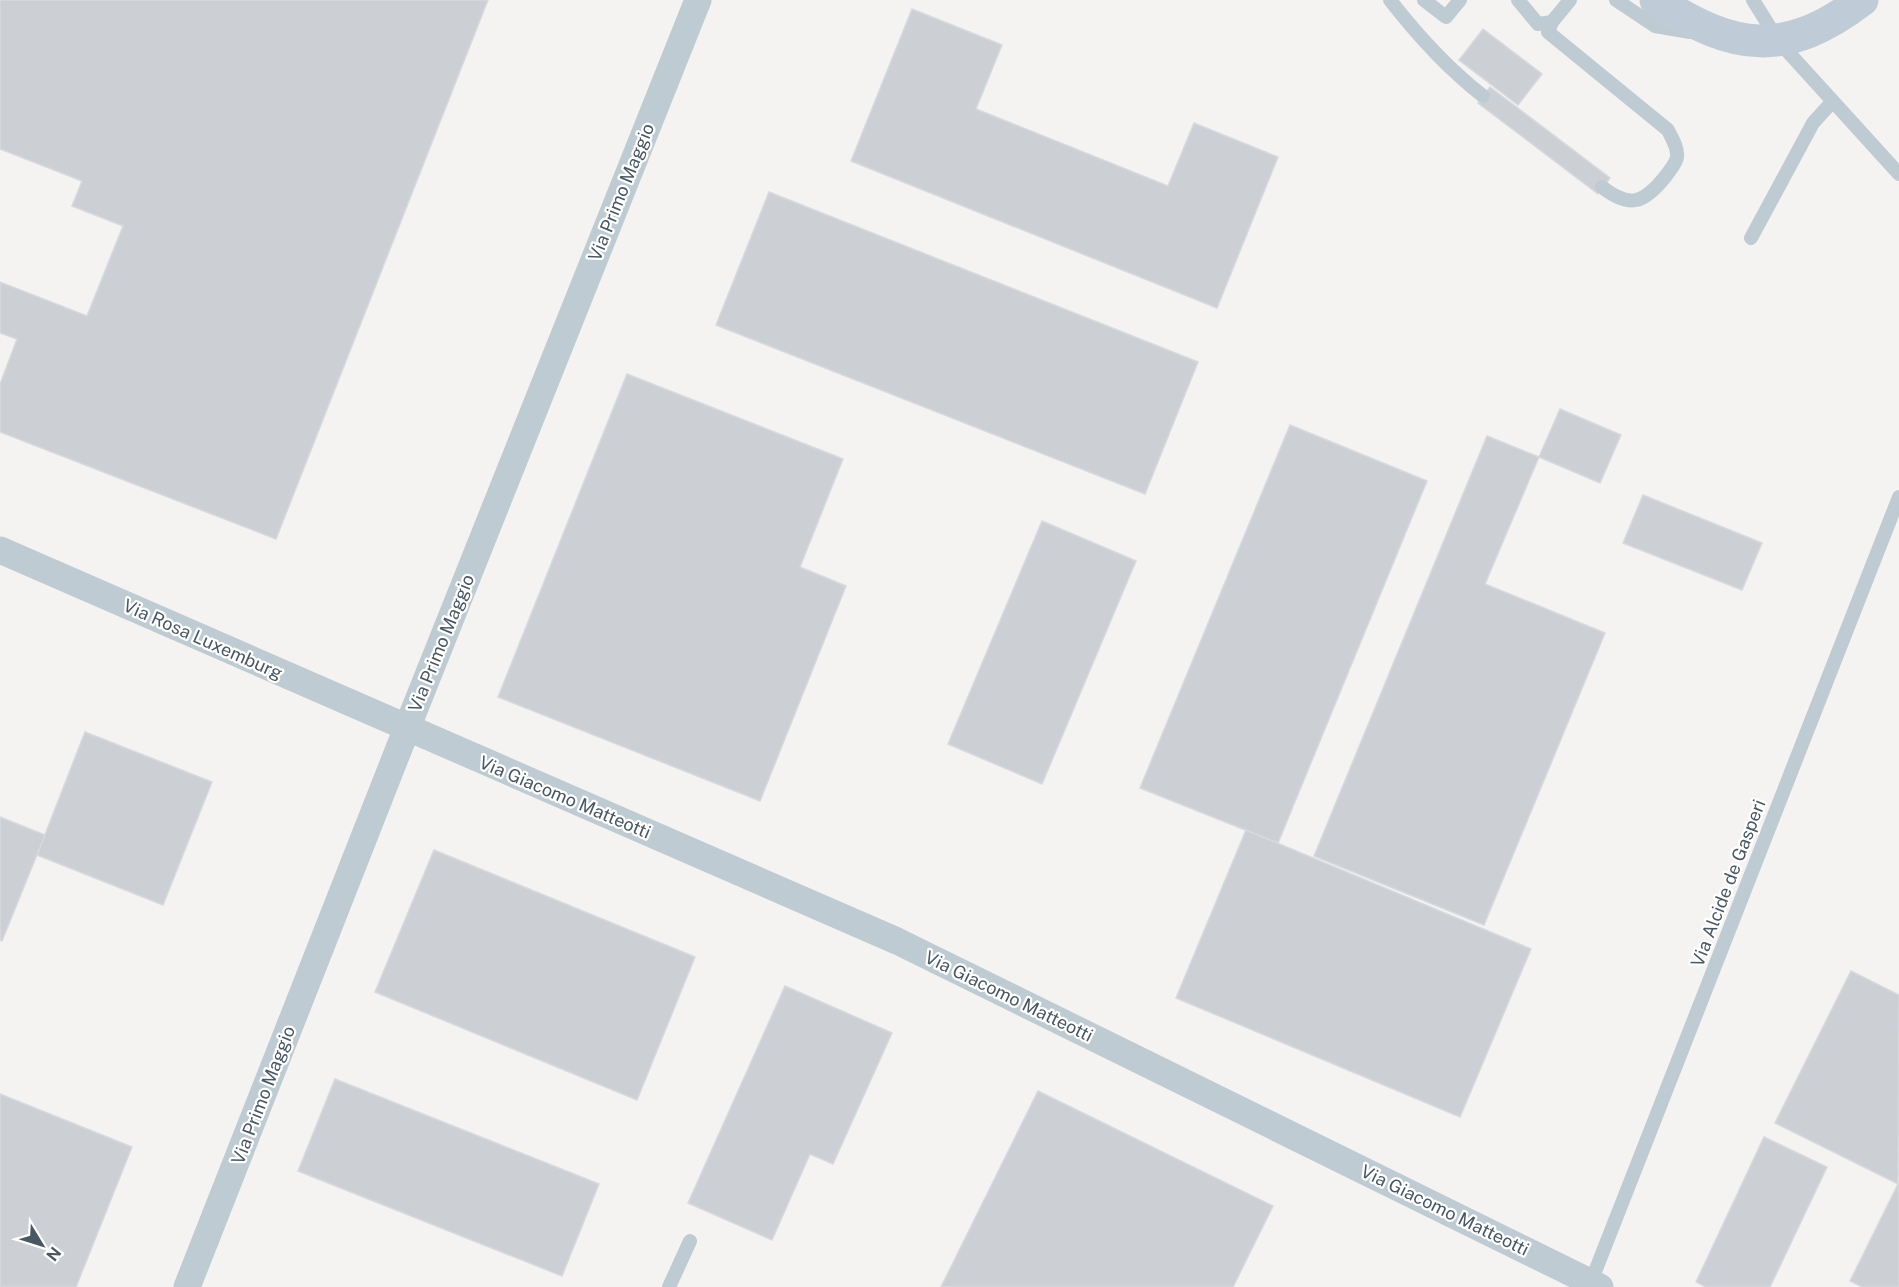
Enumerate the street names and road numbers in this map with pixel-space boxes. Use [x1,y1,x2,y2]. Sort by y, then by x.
street label: Via Primo Maggio [584,120,658,264]
street label: Via Primo Maggio [404,571,478,715]
street label: Via Rosa Luxemburg [120,594,286,684]
street label: Via Giacomo Matteotti [476,751,654,843]
street label: Via Alcide de Gasperi [1686,796,1770,970]
street label: Via Giacomo Matteotti [922,946,1096,1046]
street label: Via Primo Maggio [227,1023,299,1167]
street label: Via Giacomo Matteotti [1358,1160,1532,1260]

